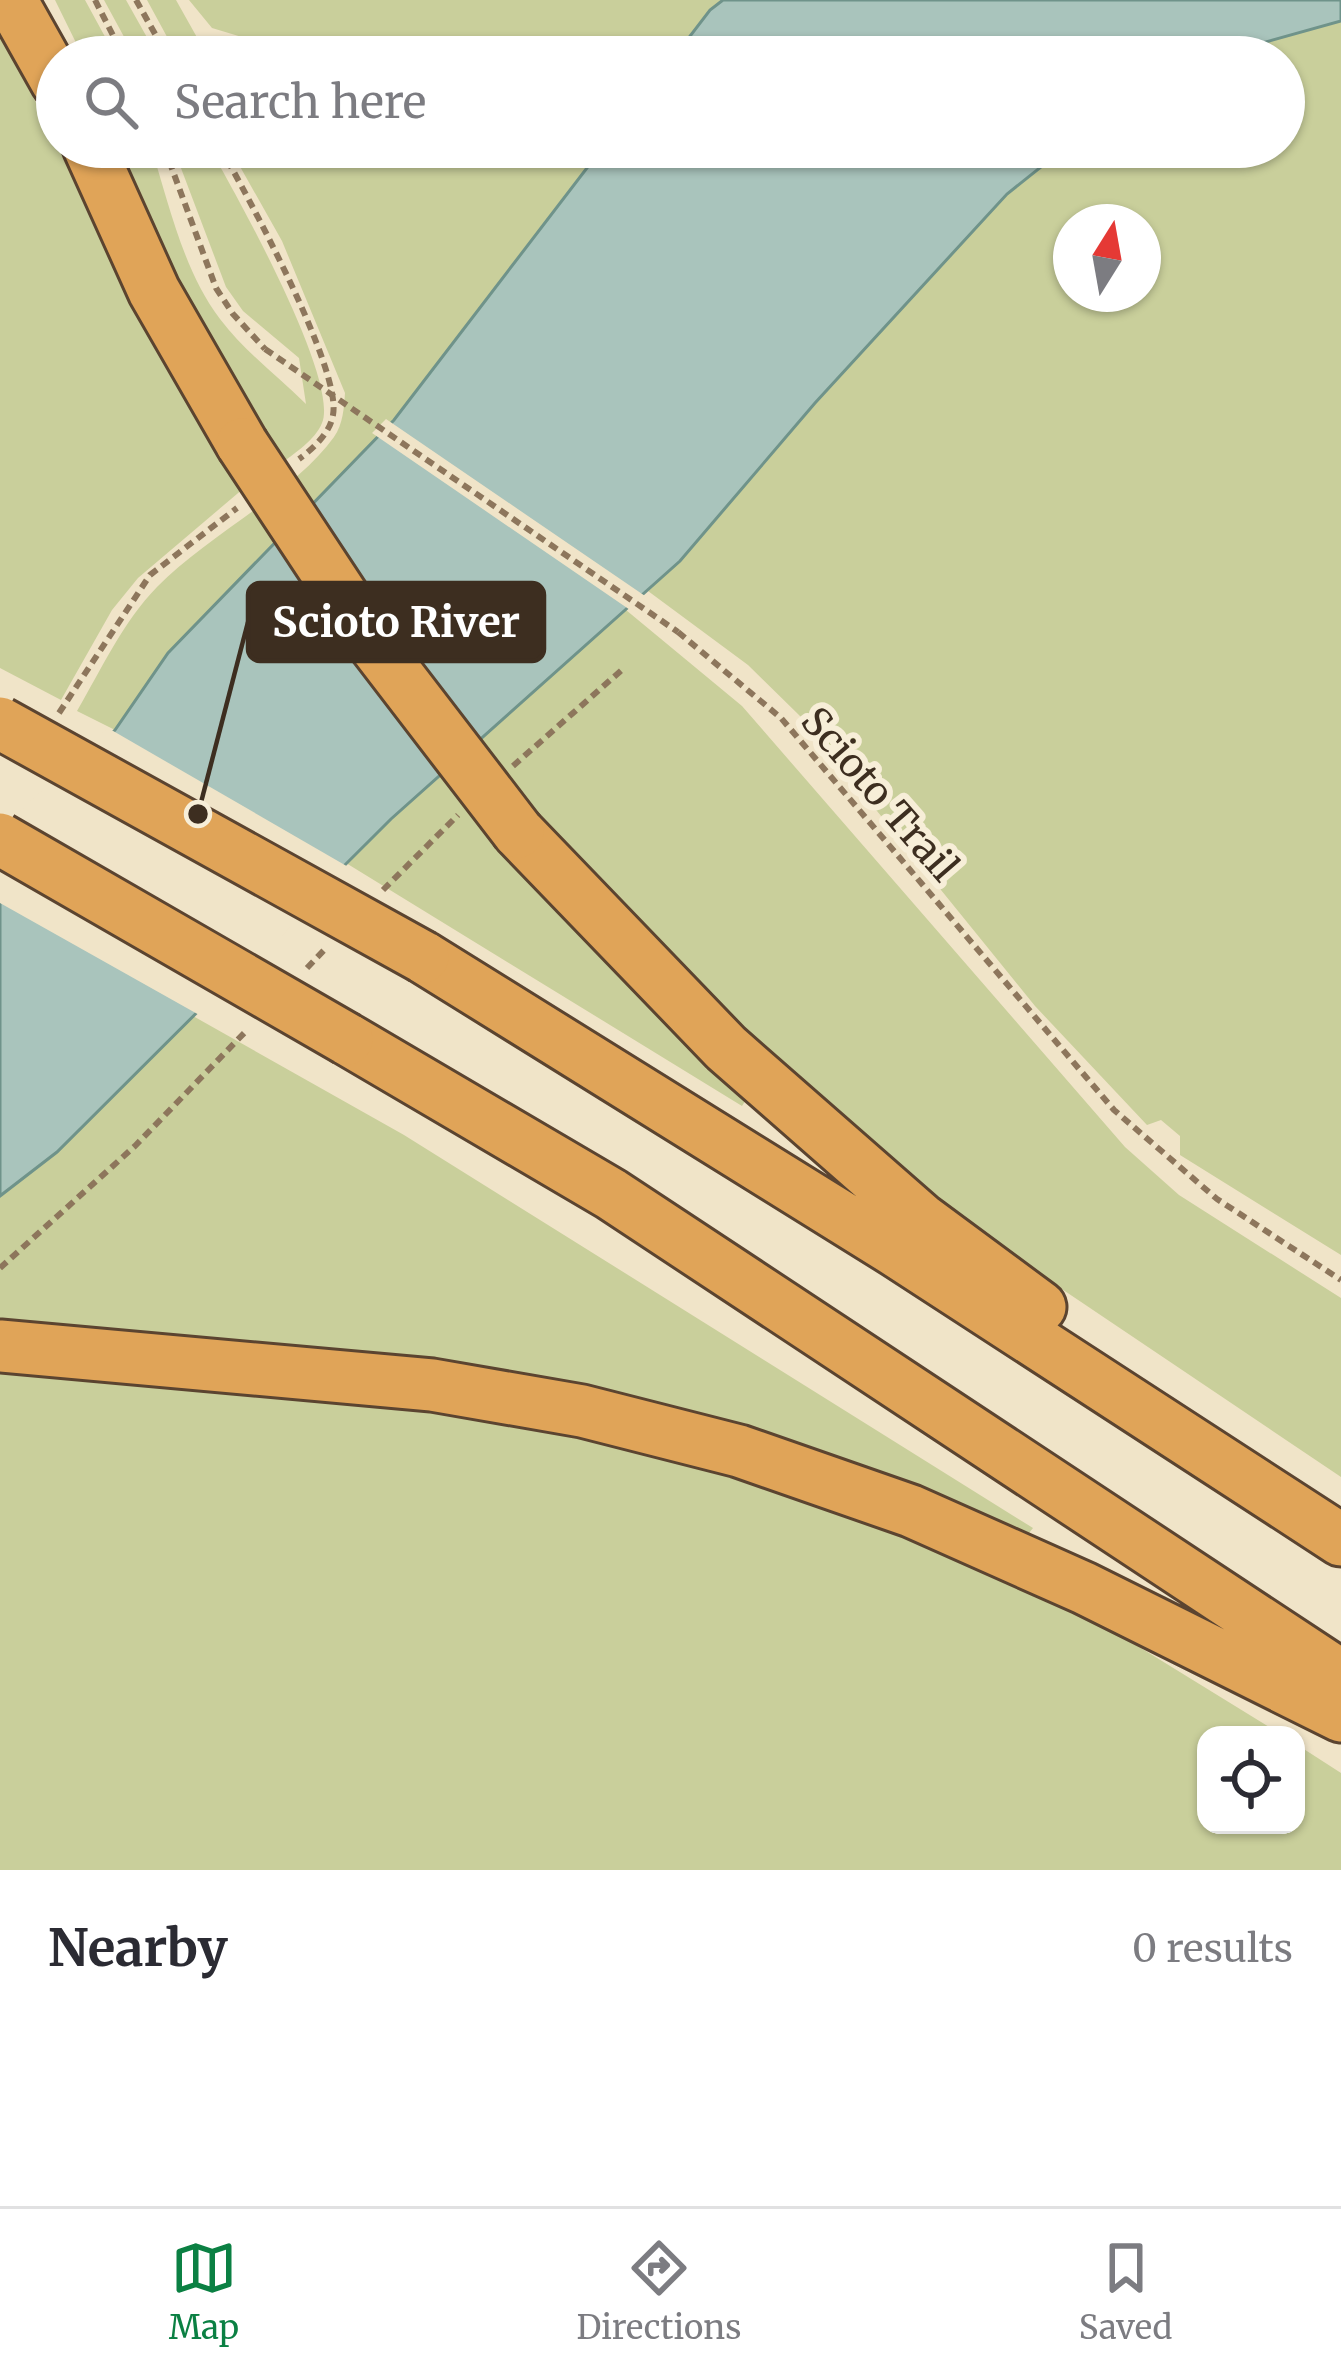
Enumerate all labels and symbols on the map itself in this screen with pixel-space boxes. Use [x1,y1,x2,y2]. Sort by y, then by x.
north arrow [1053,204,1161,312]
callout: Scioto River [248,583,544,661]
text: Scioto River [272,596,520,648]
street label: Scioto Trail [791,697,969,891]

